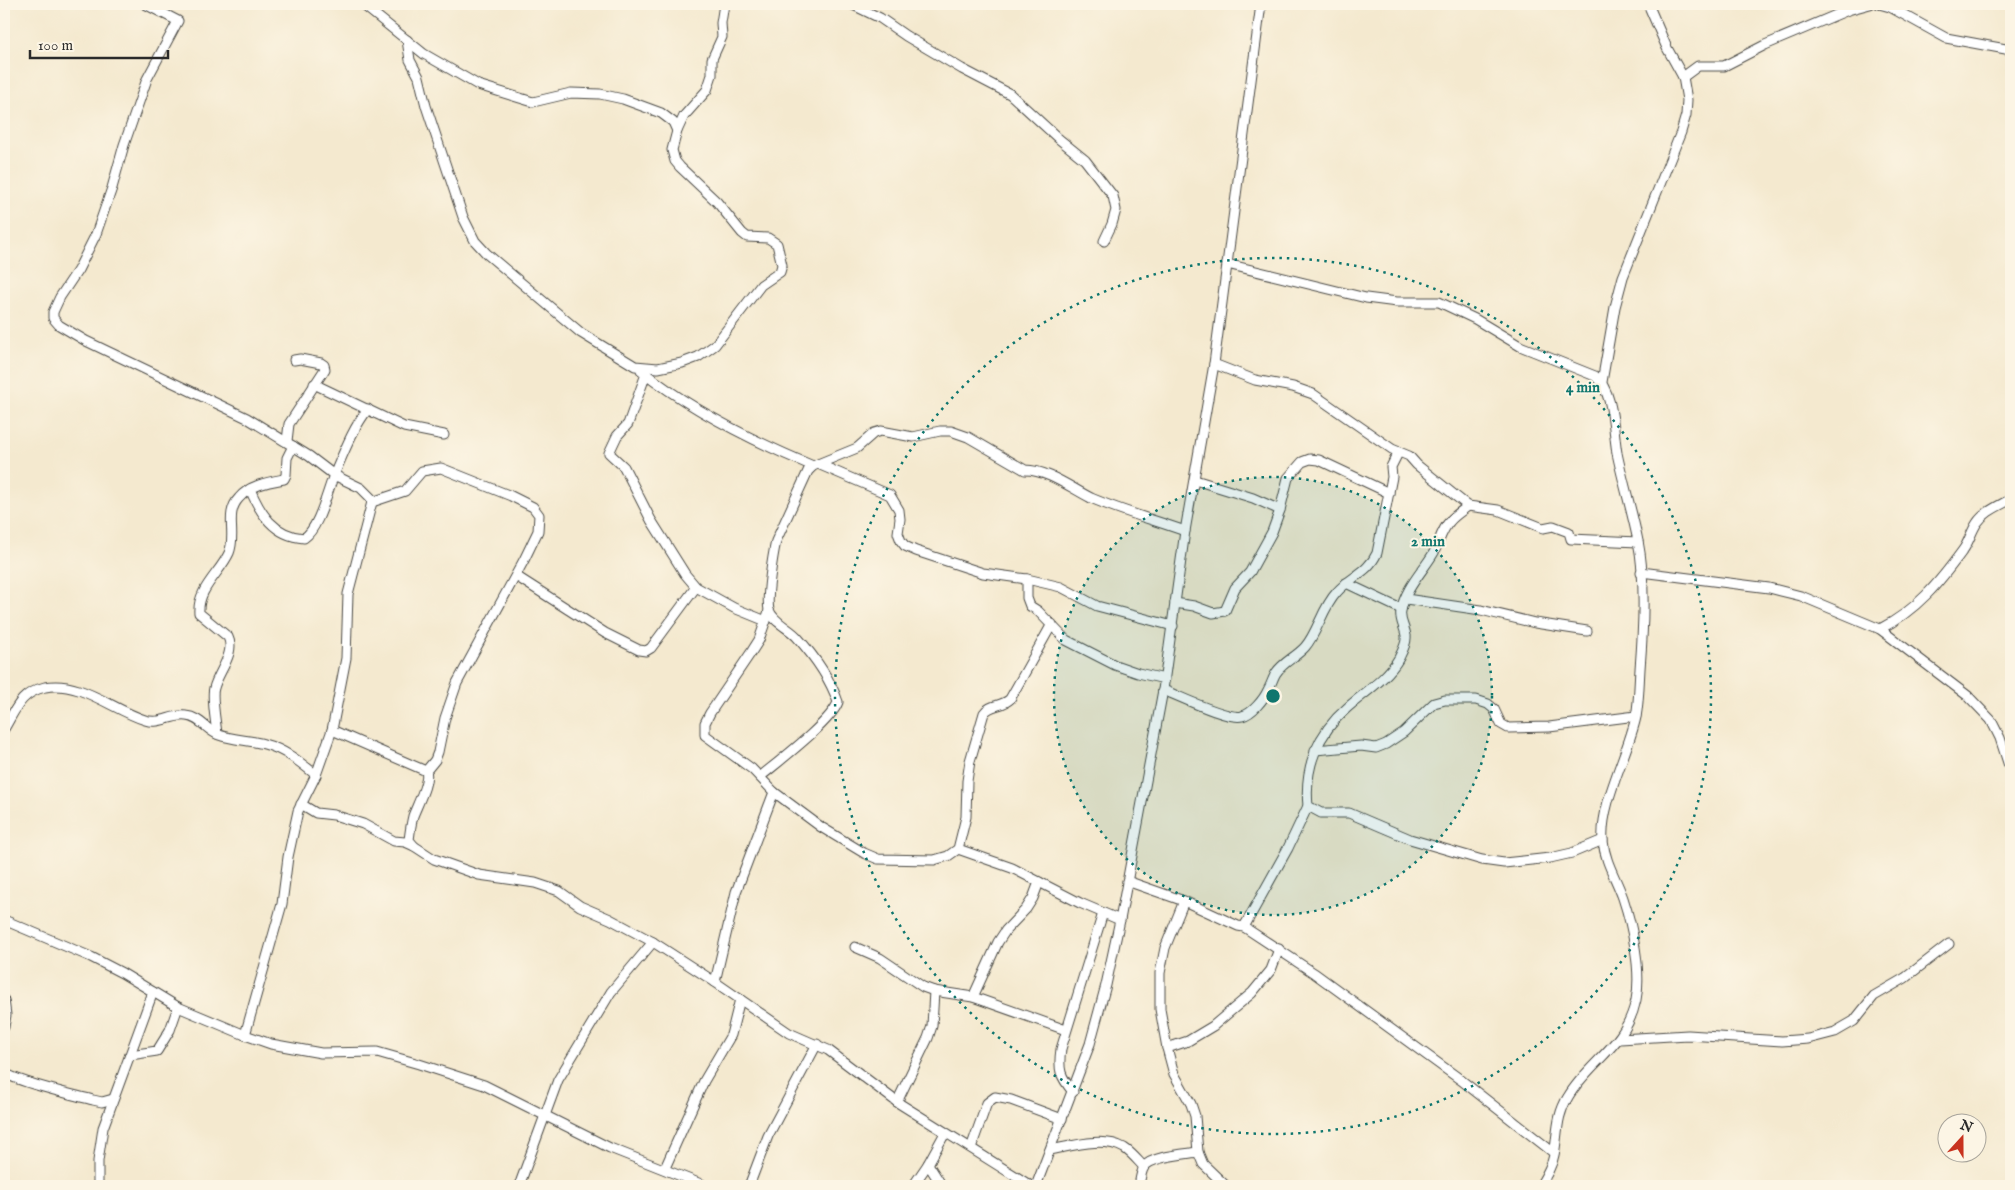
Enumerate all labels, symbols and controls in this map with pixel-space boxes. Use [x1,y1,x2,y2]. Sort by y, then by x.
scale bar [30,28,168,60]
text: 100 m [38,36,74,55]
text: 4 min [1566,378,1600,397]
text: 2 min [1411,532,1445,551]
centre of rings [1264,687,1282,705]
north arrow [1938,1112,1988,1162]
text: N [1956,1116,1975,1137]

